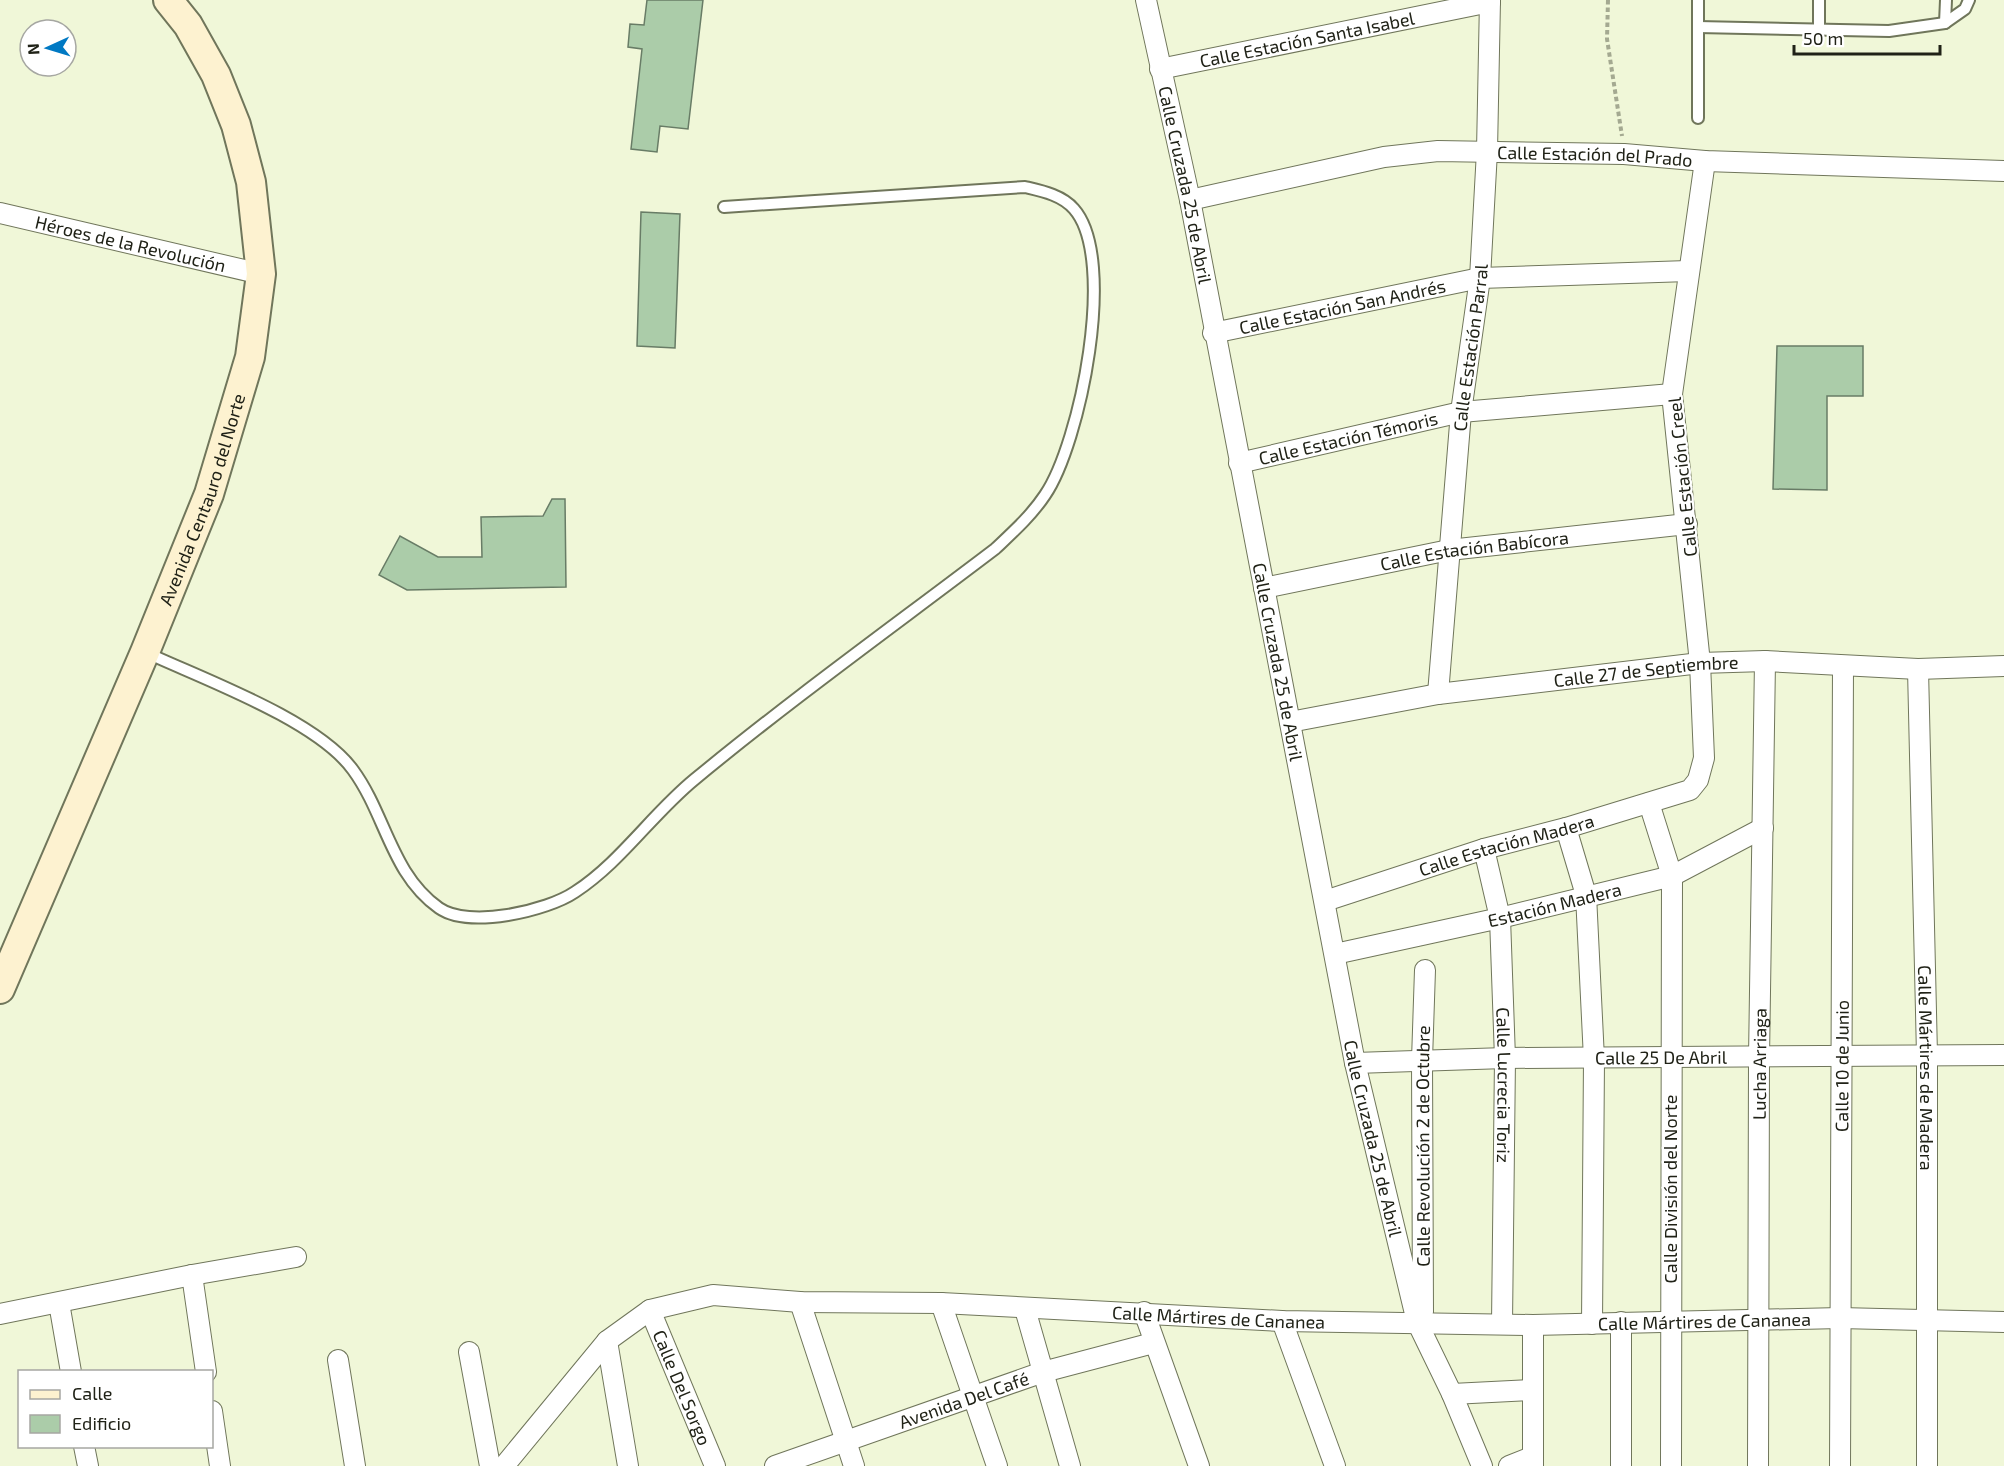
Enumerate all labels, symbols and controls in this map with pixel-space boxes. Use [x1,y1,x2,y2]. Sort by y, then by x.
street label: Calle Estación Santa Isabel [1198,6,1417,72]
north arrow [18,18,78,78]
scale bar [1794,18,1940,56]
text: 50 m [1803,27,1843,49]
text: N [23,43,42,56]
street label: Calle Cruzada 25 de Abril [1154,84,1217,286]
street label: Calle Estación del Prado [1497,141,1694,171]
street label: Héroes de la Revolución [33,211,228,276]
street label: Calle Estación Parral [1448,263,1492,432]
street label: Calle Estación San Andrés [1237,274,1448,338]
street label: Avenida Centauro del Norte [154,391,249,608]
street label: Calle Estación Creel [1663,395,1701,558]
street label: Calle Estación Témoris [1256,407,1440,469]
street label: Calle Estación Babícora [1378,526,1570,575]
street label: Calle Cruzada 25 de Abril [1249,561,1308,764]
street label: Calle 27 de Septiembre [1552,651,1739,691]
street label: Calle Estación Madera [1416,809,1597,881]
street label: Estación Madera [1486,878,1624,931]
street label: Calle Mártires de Madera [1914,965,1938,1171]
street label: Calle 10 de Junio [1830,1000,1853,1132]
street label: Calle Lucrecia Toriz [1492,1007,1516,1163]
street label: Lucha Arriaga [1748,1008,1771,1120]
street label: Calle Revolución 2 de Octubre [1411,1025,1434,1267]
street label: Calle Cruzada 25 de Abril [1340,1038,1407,1240]
street label: Calle 25 De Abril [1595,1046,1728,1068]
street label: Calle División del Norte [1659,1095,1681,1283]
street label: Calle Mártires de Cananea [1112,1301,1325,1333]
street label: Calle Mártires de Cananea [1598,1308,1811,1335]
street label: Calle Del Sorgo [649,1327,716,1448]
street label: Avenida Del Café [896,1367,1032,1433]
legend [18,1370,213,1448]
text: Calle [72,1382,113,1404]
text: Edificio [72,1412,131,1434]

